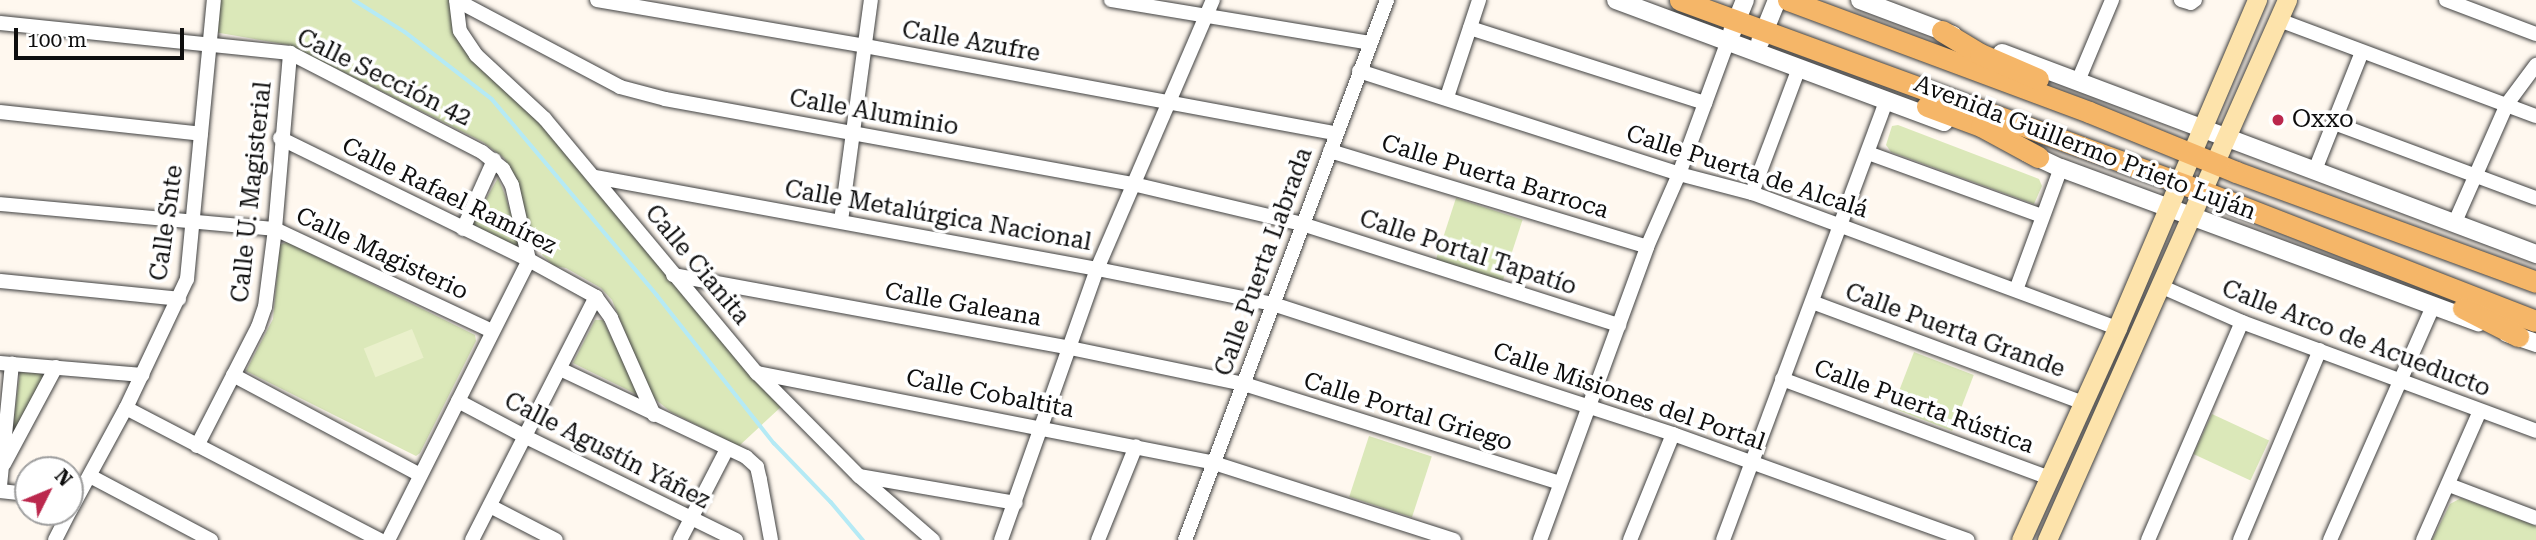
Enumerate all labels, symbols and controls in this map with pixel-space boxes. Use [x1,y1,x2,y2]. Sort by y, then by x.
scale bar [18,14,187,58]
street label: Calle Azufre [900,16,1042,68]
street label: Calle Sección 42 [292,23,476,133]
text: 100 m [27,28,87,52]
street label: Avenida Guillermo Prieto Luján [1910,69,2260,227]
street label: Calle U. Magisterial [226,80,278,304]
street label: Calle Aluminio [787,84,961,142]
place label: Oxxo [2292,106,2354,134]
marker: Oxxo [2270,112,2286,128]
street label: Calle Puerta de Alcalá [1623,119,1871,225]
street label: Calle Puerta Barroca [1378,129,1612,225]
street label: Calle Rafael Ramírez [337,132,561,260]
street label: Calle Puerta Labrada [1209,144,1319,380]
street label: Calle Snte [145,163,189,283]
street label: Calle Metalúrgica Nacional [782,175,1094,257]
street label: Calle Cianita [639,199,755,331]
street label: Calle Magisterio [291,201,473,307]
street label: Calle Portal Tapatío [1356,204,1580,302]
street label: Calle Arco de Acueducto [2218,274,2494,404]
street label: Calle Galeana [883,277,1043,333]
street label: Calle Puerta Grande [1841,278,2069,384]
street label: Calle Misiones del Portal [1489,337,1769,457]
street label: Calle Puerta Rústica [1810,354,2038,460]
street label: Calle Cobaltita [904,364,1076,424]
street label: Calle Portal Griego [1300,367,1516,457]
street label: Calle Agustín Yáñez [499,387,715,515]
north arrow [14,456,84,526]
text: N [50,464,77,491]

